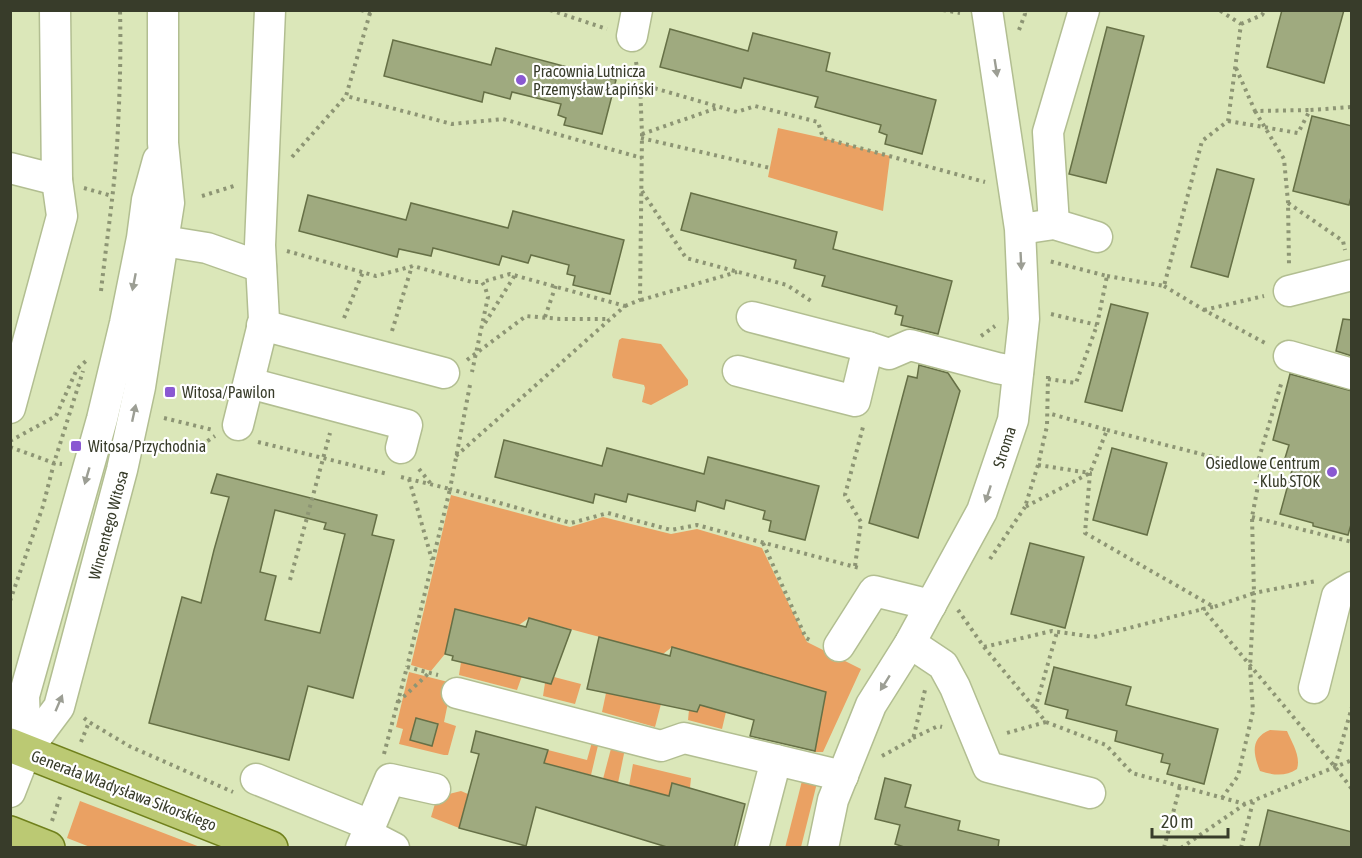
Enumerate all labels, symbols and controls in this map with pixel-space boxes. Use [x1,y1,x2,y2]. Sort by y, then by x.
one-way arrow [991,59,1000,78]
place label: Pracownia Lutnicza Przemysław Łapiński [533,62,654,99]
marker: Pracownia Lutnicza Przemysław Łapiński [514,73,528,87]
one-way arrow [1017,252,1026,271]
one-way arrow [129,273,138,292]
place label: Witosa/Pawilon [182,383,275,401]
marker: Witosa/Pawilon [163,385,177,399]
one-way arrow [130,404,140,423]
street label: Stroma [989,424,1019,470]
place label: Witosa/Przychodnia [88,437,206,456]
marker: Witosa/Przychodnia [69,439,83,453]
place label: Osiedlowe Centrum - Klub STOK [1205,454,1320,490]
marker: Osiedlowe Centrum - Klub STOK [1325,465,1339,479]
one-way arrow [81,467,91,485]
street label: Wincentego Witosa [85,468,132,582]
one-way arrow [983,485,993,503]
one-way arrow [880,675,891,691]
one-way arrow [54,694,64,712]
street label: Generała Władysława Sikorskiego [29,746,219,835]
scale bar [1152,801,1228,839]
text: 20 m [1161,811,1193,832]

